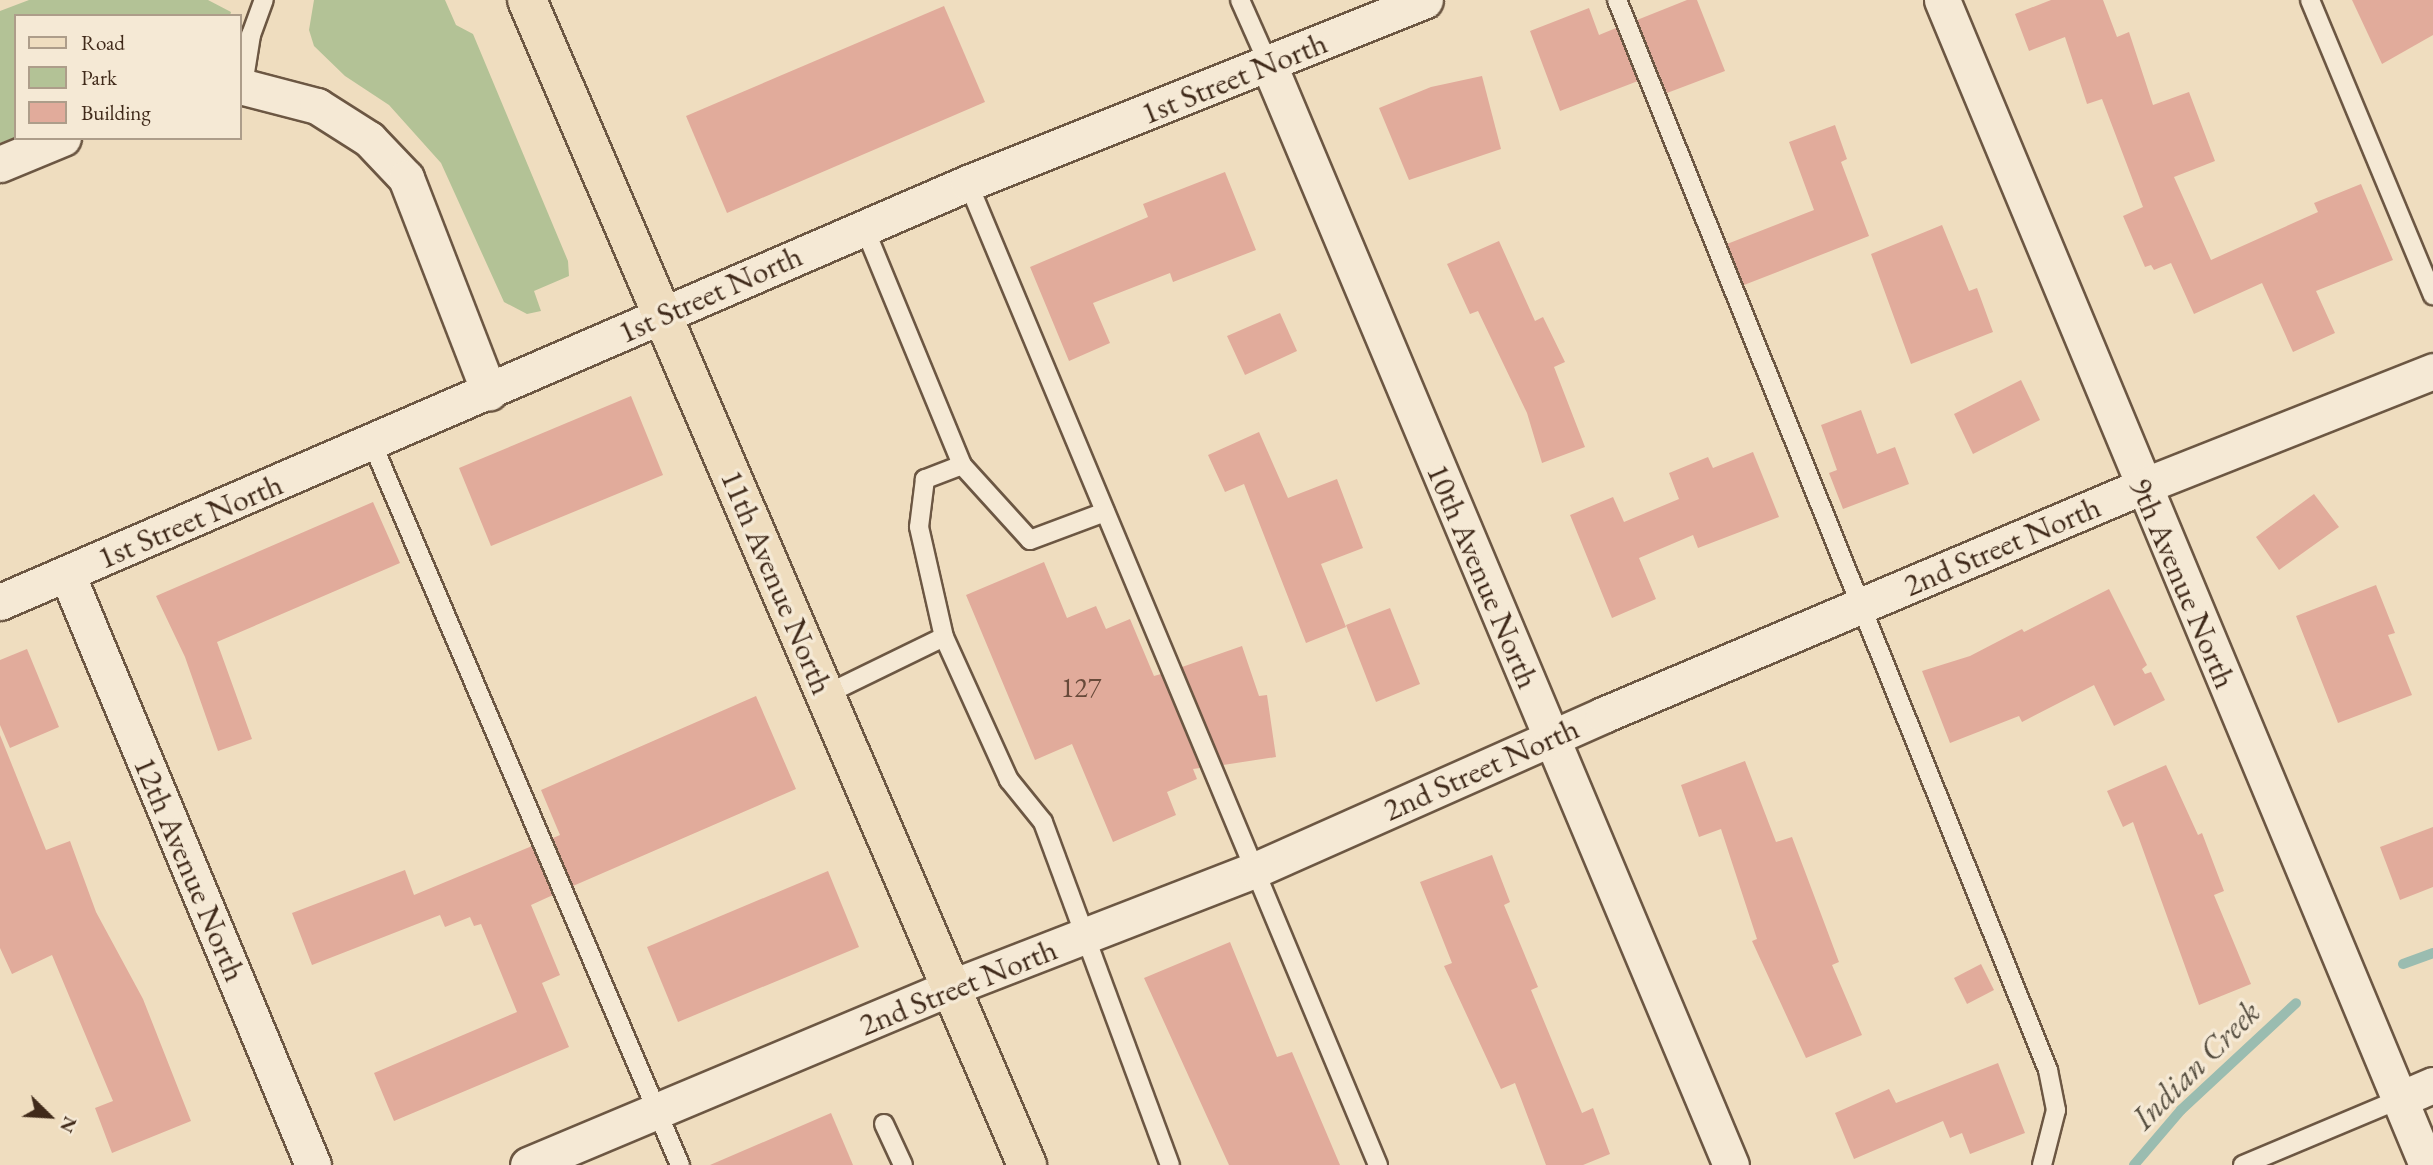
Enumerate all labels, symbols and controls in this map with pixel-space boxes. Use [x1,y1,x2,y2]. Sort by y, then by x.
legend [14,14,242,140]
street label: 1st Street North [1135,23,1333,133]
text: Road [81,29,125,56]
text: Park [81,64,117,91]
text: Building [81,99,151,126]
street label: 1st Street North [612,236,808,352]
street label: 10th Avenue North [1418,458,1548,694]
street label: 11th Avenue North [712,464,842,700]
street label: 1st Street North [92,465,288,577]
street label: 9th Avenue North [2121,472,2245,694]
street label: 2nd Street North [1898,487,2106,605]
house number: 127 [1061,670,1101,704]
street label: 2nd Street North [1377,709,1585,829]
street label: 12th Avenue North [125,751,255,987]
street label: 2nd Street North [853,930,1063,1044]
water label: Indian Creek [2123,992,2269,1138]
north arrow [14,1081,84,1151]
text: N [54,1113,83,1137]

